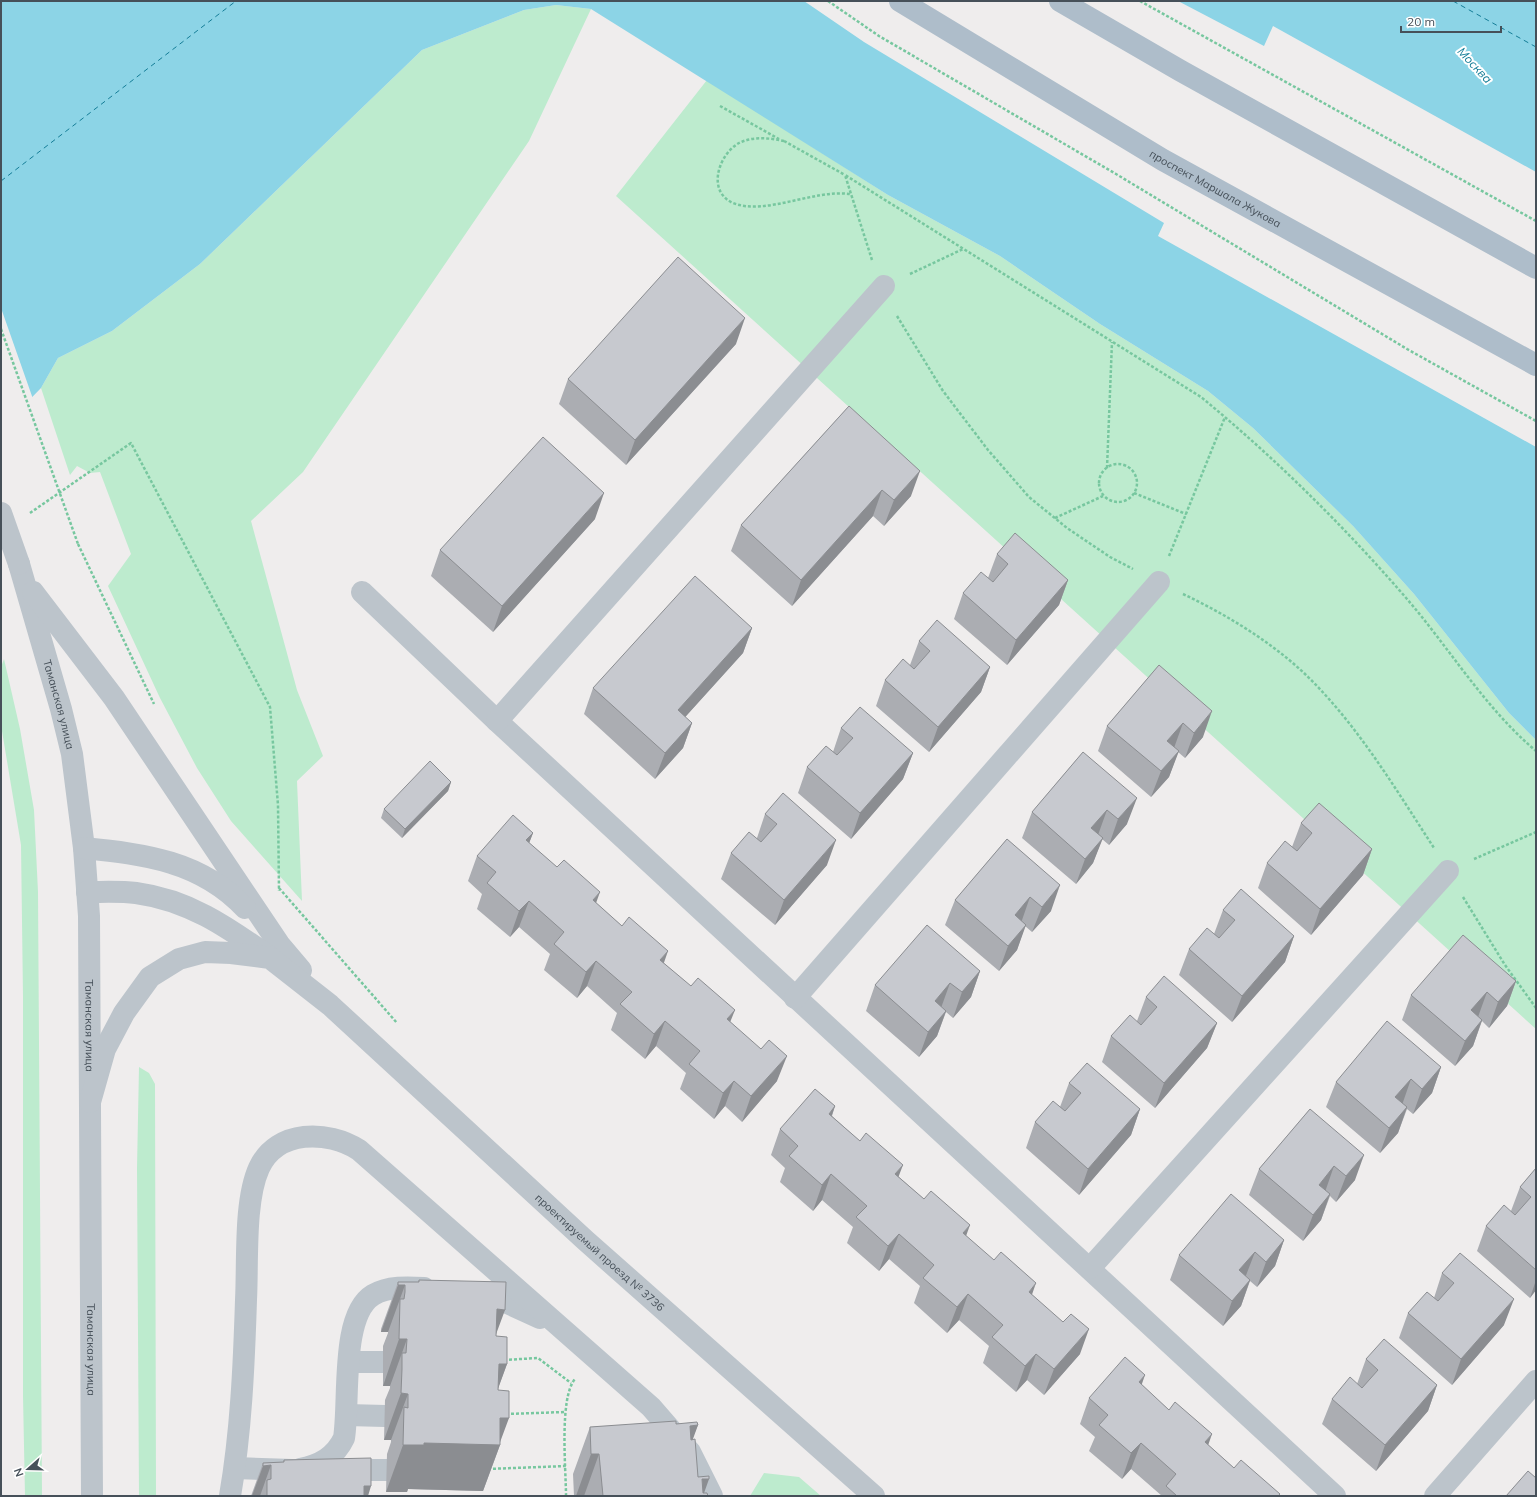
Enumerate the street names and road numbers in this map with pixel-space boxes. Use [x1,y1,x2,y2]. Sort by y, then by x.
street label: проспект Маршала Жукова [1147,147,1284,231]
street label: Таманская улица [40,658,78,751]
street label: Таманская улица [82,980,97,1072]
street label: проектируемый проезд № 3736 [532,1191,668,1314]
street label: Таманская улица [84,1304,98,1396]

